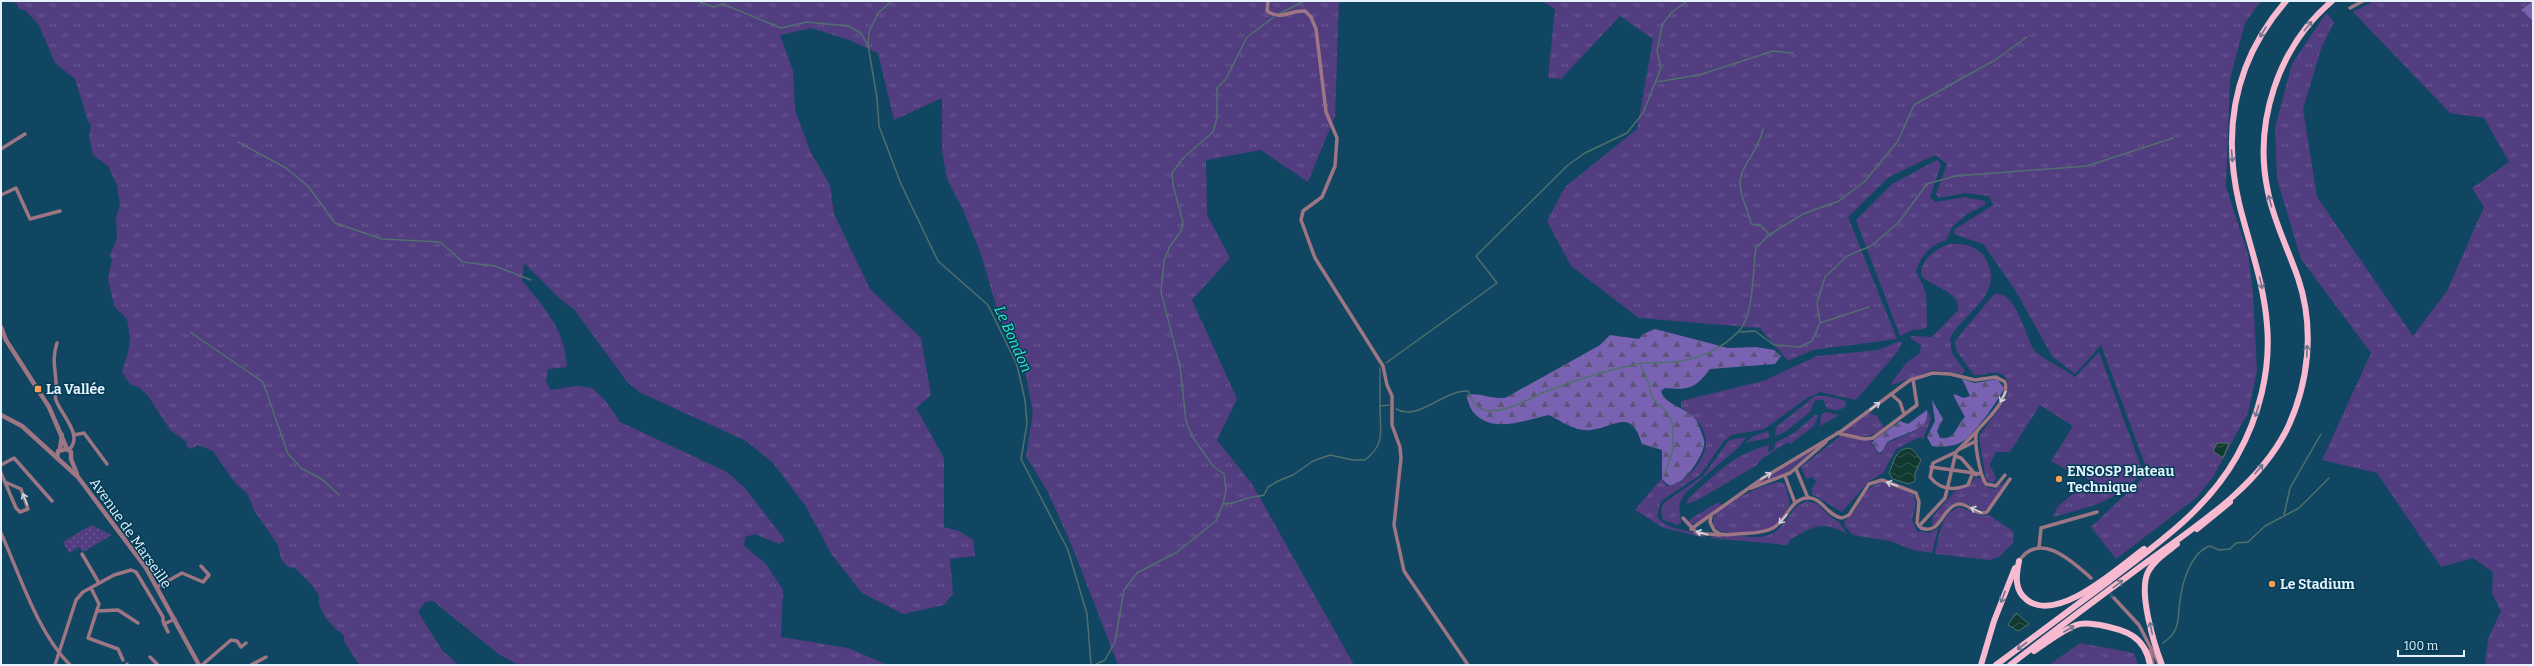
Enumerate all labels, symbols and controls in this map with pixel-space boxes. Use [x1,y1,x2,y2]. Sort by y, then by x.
one-way arrow [2304,20,2312,31]
one-way arrow [2258,26,2266,38]
one-way arrow [2228,149,2236,162]
one-way arrow [2266,195,2274,208]
one-way arrow [2257,276,2265,289]
water label: Le Bondon [990,303,1036,375]
one-way arrow [2304,345,2311,358]
place label: La Vallée [46,381,105,398]
marker: La Vallée [33,384,43,394]
one-way arrow [1998,391,2006,403]
one-way arrow [1870,401,1881,410]
one-way arrow [2253,404,2260,417]
place label: ENSOSP Plateau Technique [2067,463,2174,496]
one-way arrow [2255,463,2264,474]
one-way arrow [1760,472,1771,480]
marker: ENSOSP Plateau Technique [2054,474,2064,484]
street label: Avenue de Marseille [86,475,175,592]
one-way arrow [1887,479,1899,487]
one-way arrow [21,494,29,506]
one-way arrow [1970,506,1982,513]
one-way arrow [1778,514,1787,524]
one-way arrow [1696,529,1709,536]
place label: Le Stadium [2280,576,2355,593]
one-way arrow [2112,579,2123,588]
marker: Le Stadium [2267,579,2277,589]
one-way arrow [1999,590,2007,602]
one-way arrow [2147,621,2155,634]
one-way arrow [2063,624,2075,632]
scale bar [2398,632,2464,658]
text: 100 m [2404,639,2439,653]
one-way arrow [2016,642,2027,650]

